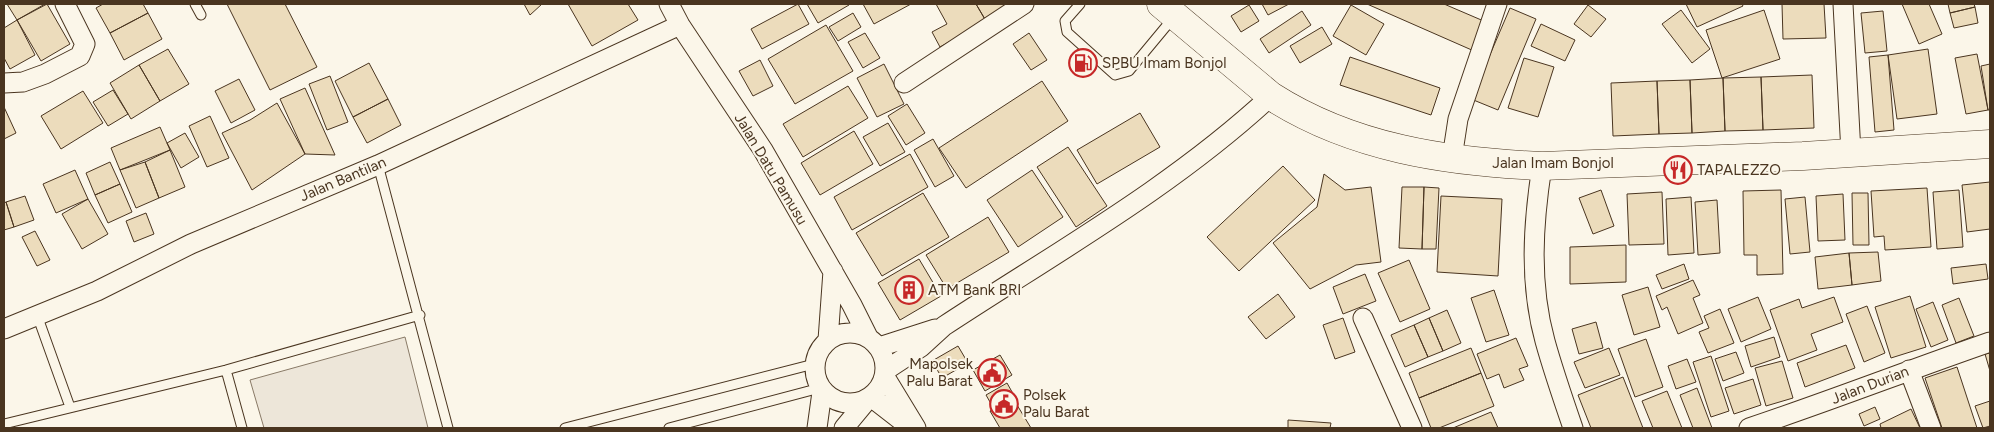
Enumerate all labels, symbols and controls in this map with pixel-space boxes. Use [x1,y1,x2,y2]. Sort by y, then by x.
fuel station icon: SPBU Imam Bonjol [1068,48,1098,78]
place label: SPBU Imam Bonjol [1102,54,1227,72]
street label: Jalan Datu Pamusu [731,110,811,228]
street label: Jalan Bantilan [297,153,389,205]
street label: Jalan Imam Bonjol [1492,154,1614,172]
restaurant icon: TAPALEZZO [1663,155,1693,185]
place label: TAPALEZZO [1697,161,1781,179]
building icon: ATM Bank BRI [894,275,924,305]
place label: ATM Bank BRI [928,281,1021,299]
place label: Mapolsek Palu Barat [906,355,974,390]
public building icon: Mapolsek Palu Barat [977,358,1007,388]
street label: Jalan Durian [1829,362,1911,408]
place label: Polsek Palu Barat [1023,386,1090,421]
public building icon: Polsek Palu Barat [989,389,1019,419]

